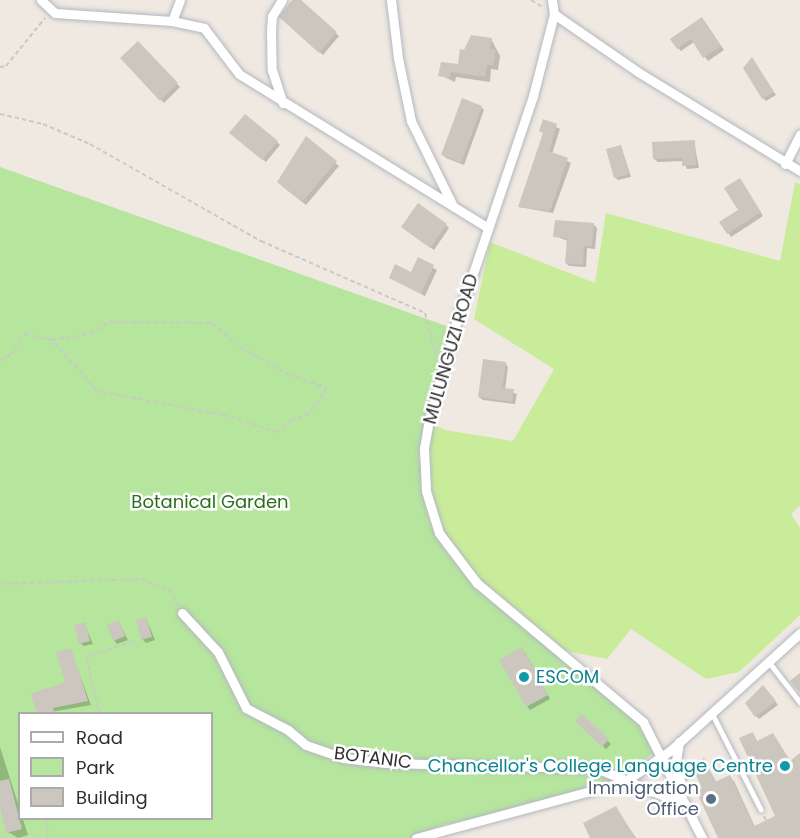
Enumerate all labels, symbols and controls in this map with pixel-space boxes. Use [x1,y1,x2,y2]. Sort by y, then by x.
street label: MULUNGUZI ROAD [419,271,483,427]
park label: Botanical Garden [131,491,289,513]
place label: ESCOM [536,666,599,688]
marker: ESCOM [517,670,531,684]
legend [18,712,213,820]
text: Road [76,725,123,750]
street label: BOTANIC [333,743,413,773]
text: Park [76,755,115,780]
place label: Chancellor's College Language Centre [428,755,773,777]
marker: Chancellor's College Language Centre [778,759,792,773]
place label: Immigration Office [588,778,699,820]
text: Building [76,785,148,810]
marker: Immigration Office [704,792,718,806]

